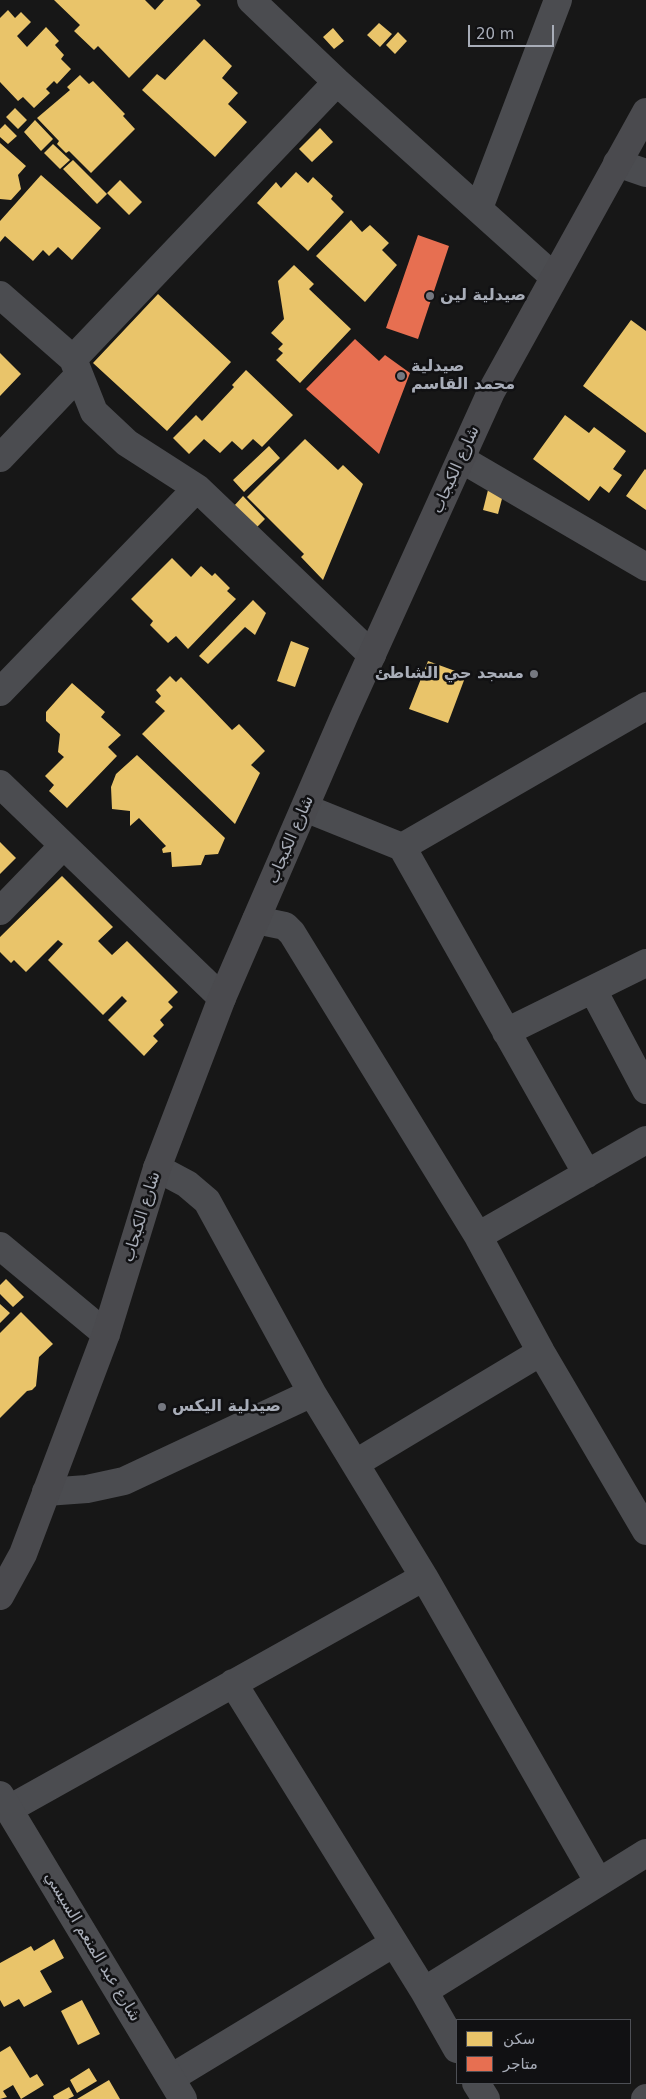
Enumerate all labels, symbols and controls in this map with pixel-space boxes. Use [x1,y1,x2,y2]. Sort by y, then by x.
scale bar [471,15,557,47]
text: 20 m [476,25,514,43]
place label: صيدلية لين [440,286,526,306]
marker: صيدلية لين [424,290,436,302]
place label: صيدلية محمد القاسم [411,357,515,395]
marker: صيدلية محمد القاسم [395,370,407,382]
street label: شارع الكبجاب [428,423,484,517]
place label: مسجد حي الشاطئ [375,664,524,684]
marker: مسجد حي الشاطئ [528,668,540,680]
street label: شارع الكبجاب [264,793,318,887]
street label: شارع الكبجاب [119,1169,165,1265]
place label: صيدلية اليكس [172,1397,281,1417]
marker: صيدلية اليكس [156,1401,168,1413]
street label: شارع عبد المنعم السيسي [40,1869,144,2025]
legend [456,2019,631,2084]
text: سكن [503,2030,535,2048]
text: متاجر [503,2055,538,2073]

